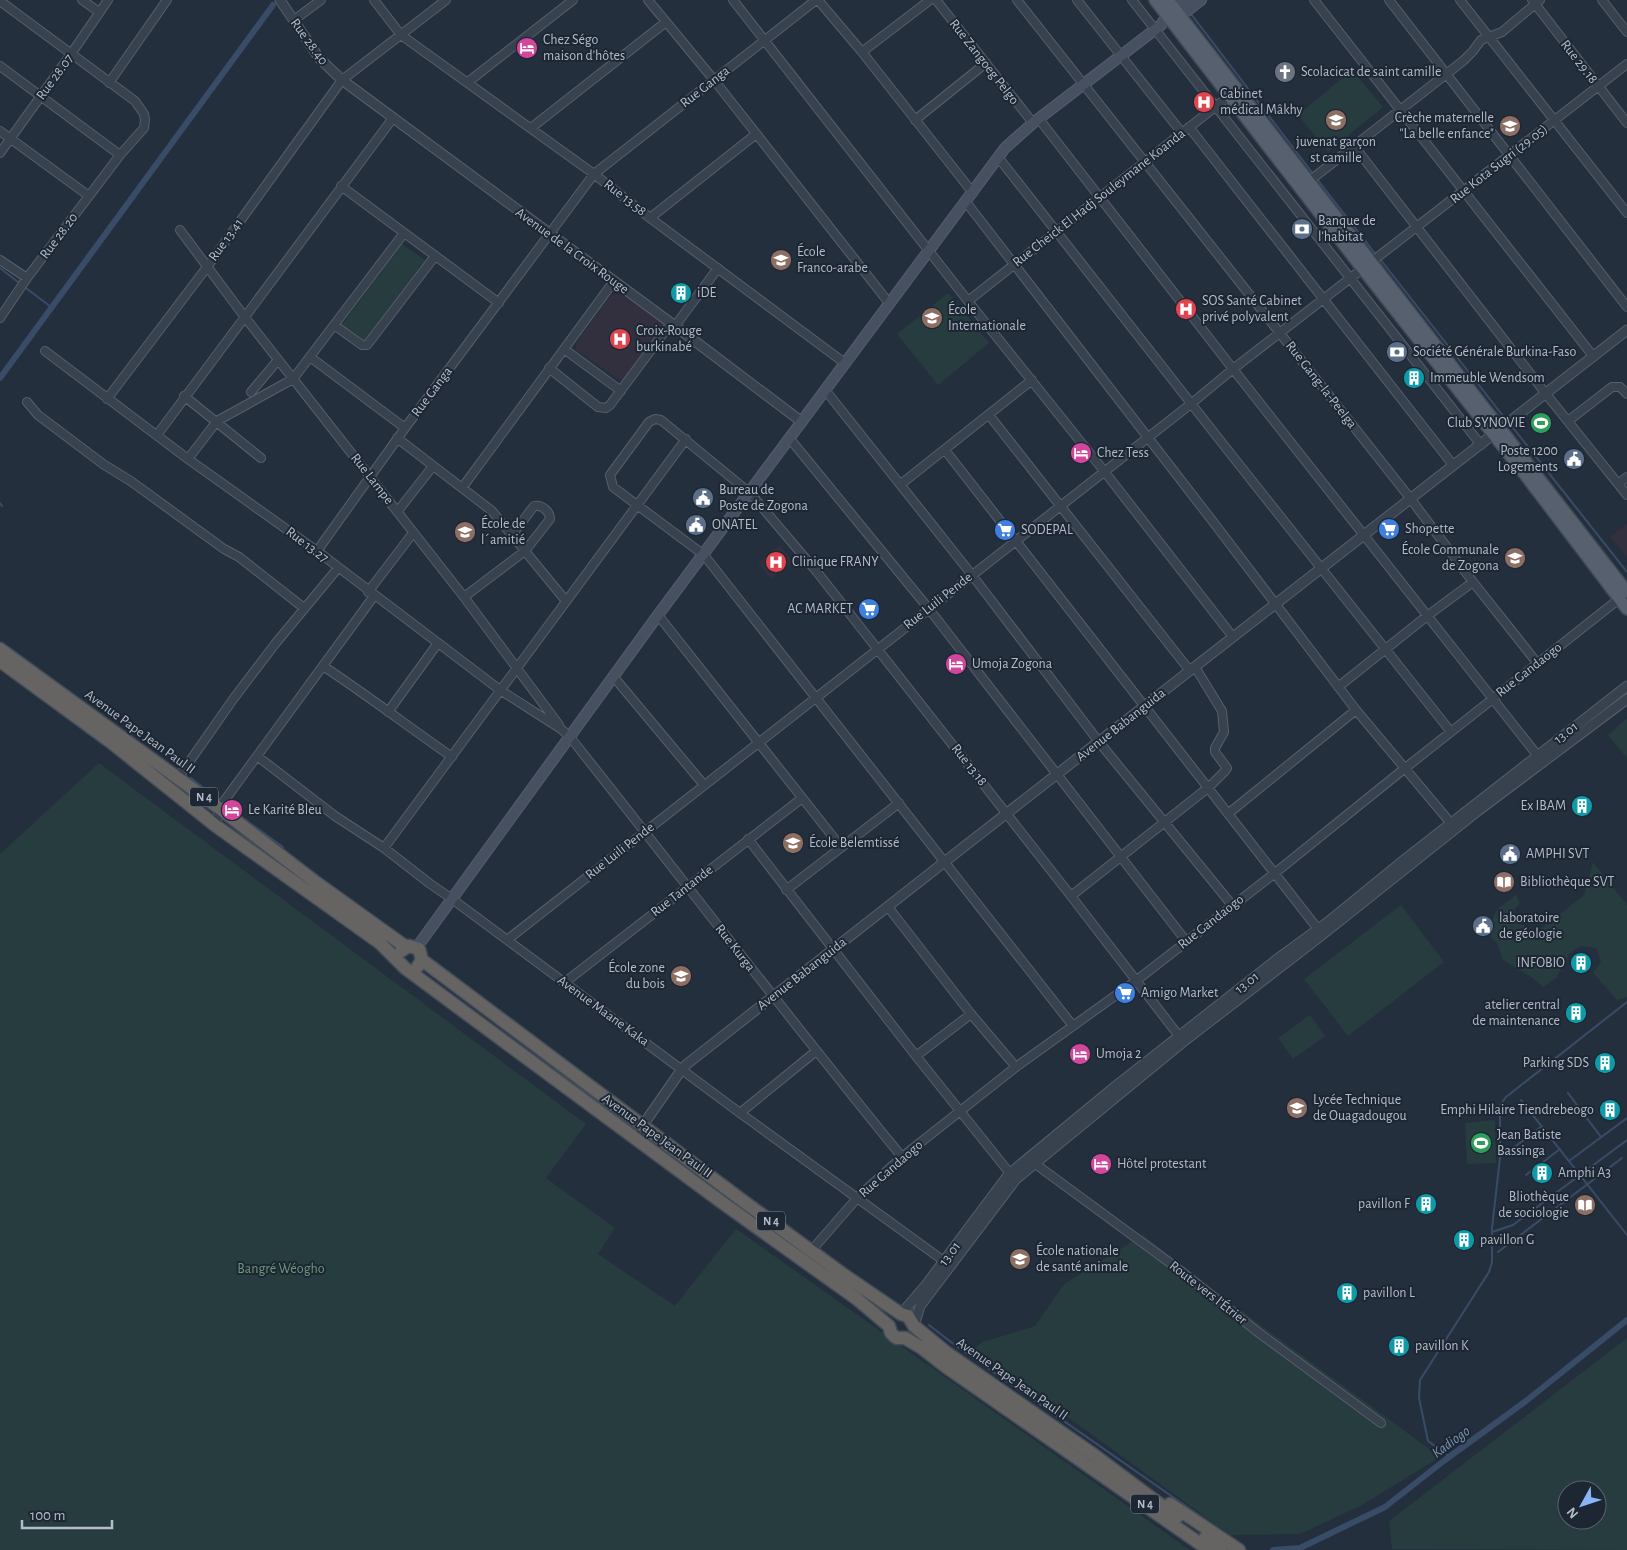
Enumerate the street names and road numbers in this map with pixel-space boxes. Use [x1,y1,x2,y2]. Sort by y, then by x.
street label: Rue 28.40 [288,16,330,68]
street label: Rue Zangoeg Pelgo [947,17,1022,107]
street label: Rue 29.18 [1558,38,1600,86]
street label: Rue 28.07 [34,51,76,102]
street label: Rue Ganga [678,63,733,110]
street label: Rue Kota Sugri (29.05) [1448,122,1550,206]
street label: Rue Cheick El Hadj Souleymane Koanda [1010,126,1188,270]
street label: Rue 13.58 [601,177,649,219]
street label: Avenue de la Croix Rouge [513,205,631,297]
street label: Rue 28.20 [37,210,81,262]
street label: Rue 13.41 [206,216,246,264]
street label: Rue Gang-la-Peelga [1283,339,1360,432]
street label: Rue Ganga [409,364,455,419]
street label: Rue Lampe [348,451,396,507]
street label: Rue 13.27 [283,525,331,566]
street label: Rue Luili Pende [901,570,975,632]
street label: Rue Gandaogo [1493,640,1565,700]
street label: Avenue Babanguida [1074,686,1169,764]
street label: Avenue Pape Jean Paul II [82,687,198,777]
street label: 13.01 [1551,719,1581,747]
street label: Rue 13.18 [949,742,989,788]
road number: N 4 [190,788,218,806]
street label: Rue Luili Pende [583,820,657,882]
street label: Rue Tantande [648,863,716,919]
street label: Rue Gandaogo [1175,892,1247,952]
street label: Rue Kurga [712,922,758,975]
street label: Avenue Babanguida [755,935,850,1013]
street label: 13.01 [1232,969,1262,997]
street label: Avenue Maane Kaka [555,973,652,1049]
street label: Avenue Pape Jean Paul II [599,1091,715,1181]
street label: Rue Gandaogo [856,1138,926,1200]
road number: N 4 [757,1212,785,1230]
street label: 13.01 [937,1239,963,1269]
street label: Route vers l'Étrier [1167,1256,1252,1328]
street label: Avenue Pape Jean Paul II [954,1335,1070,1423]
road number: N 4 [1131,1495,1159,1514]

